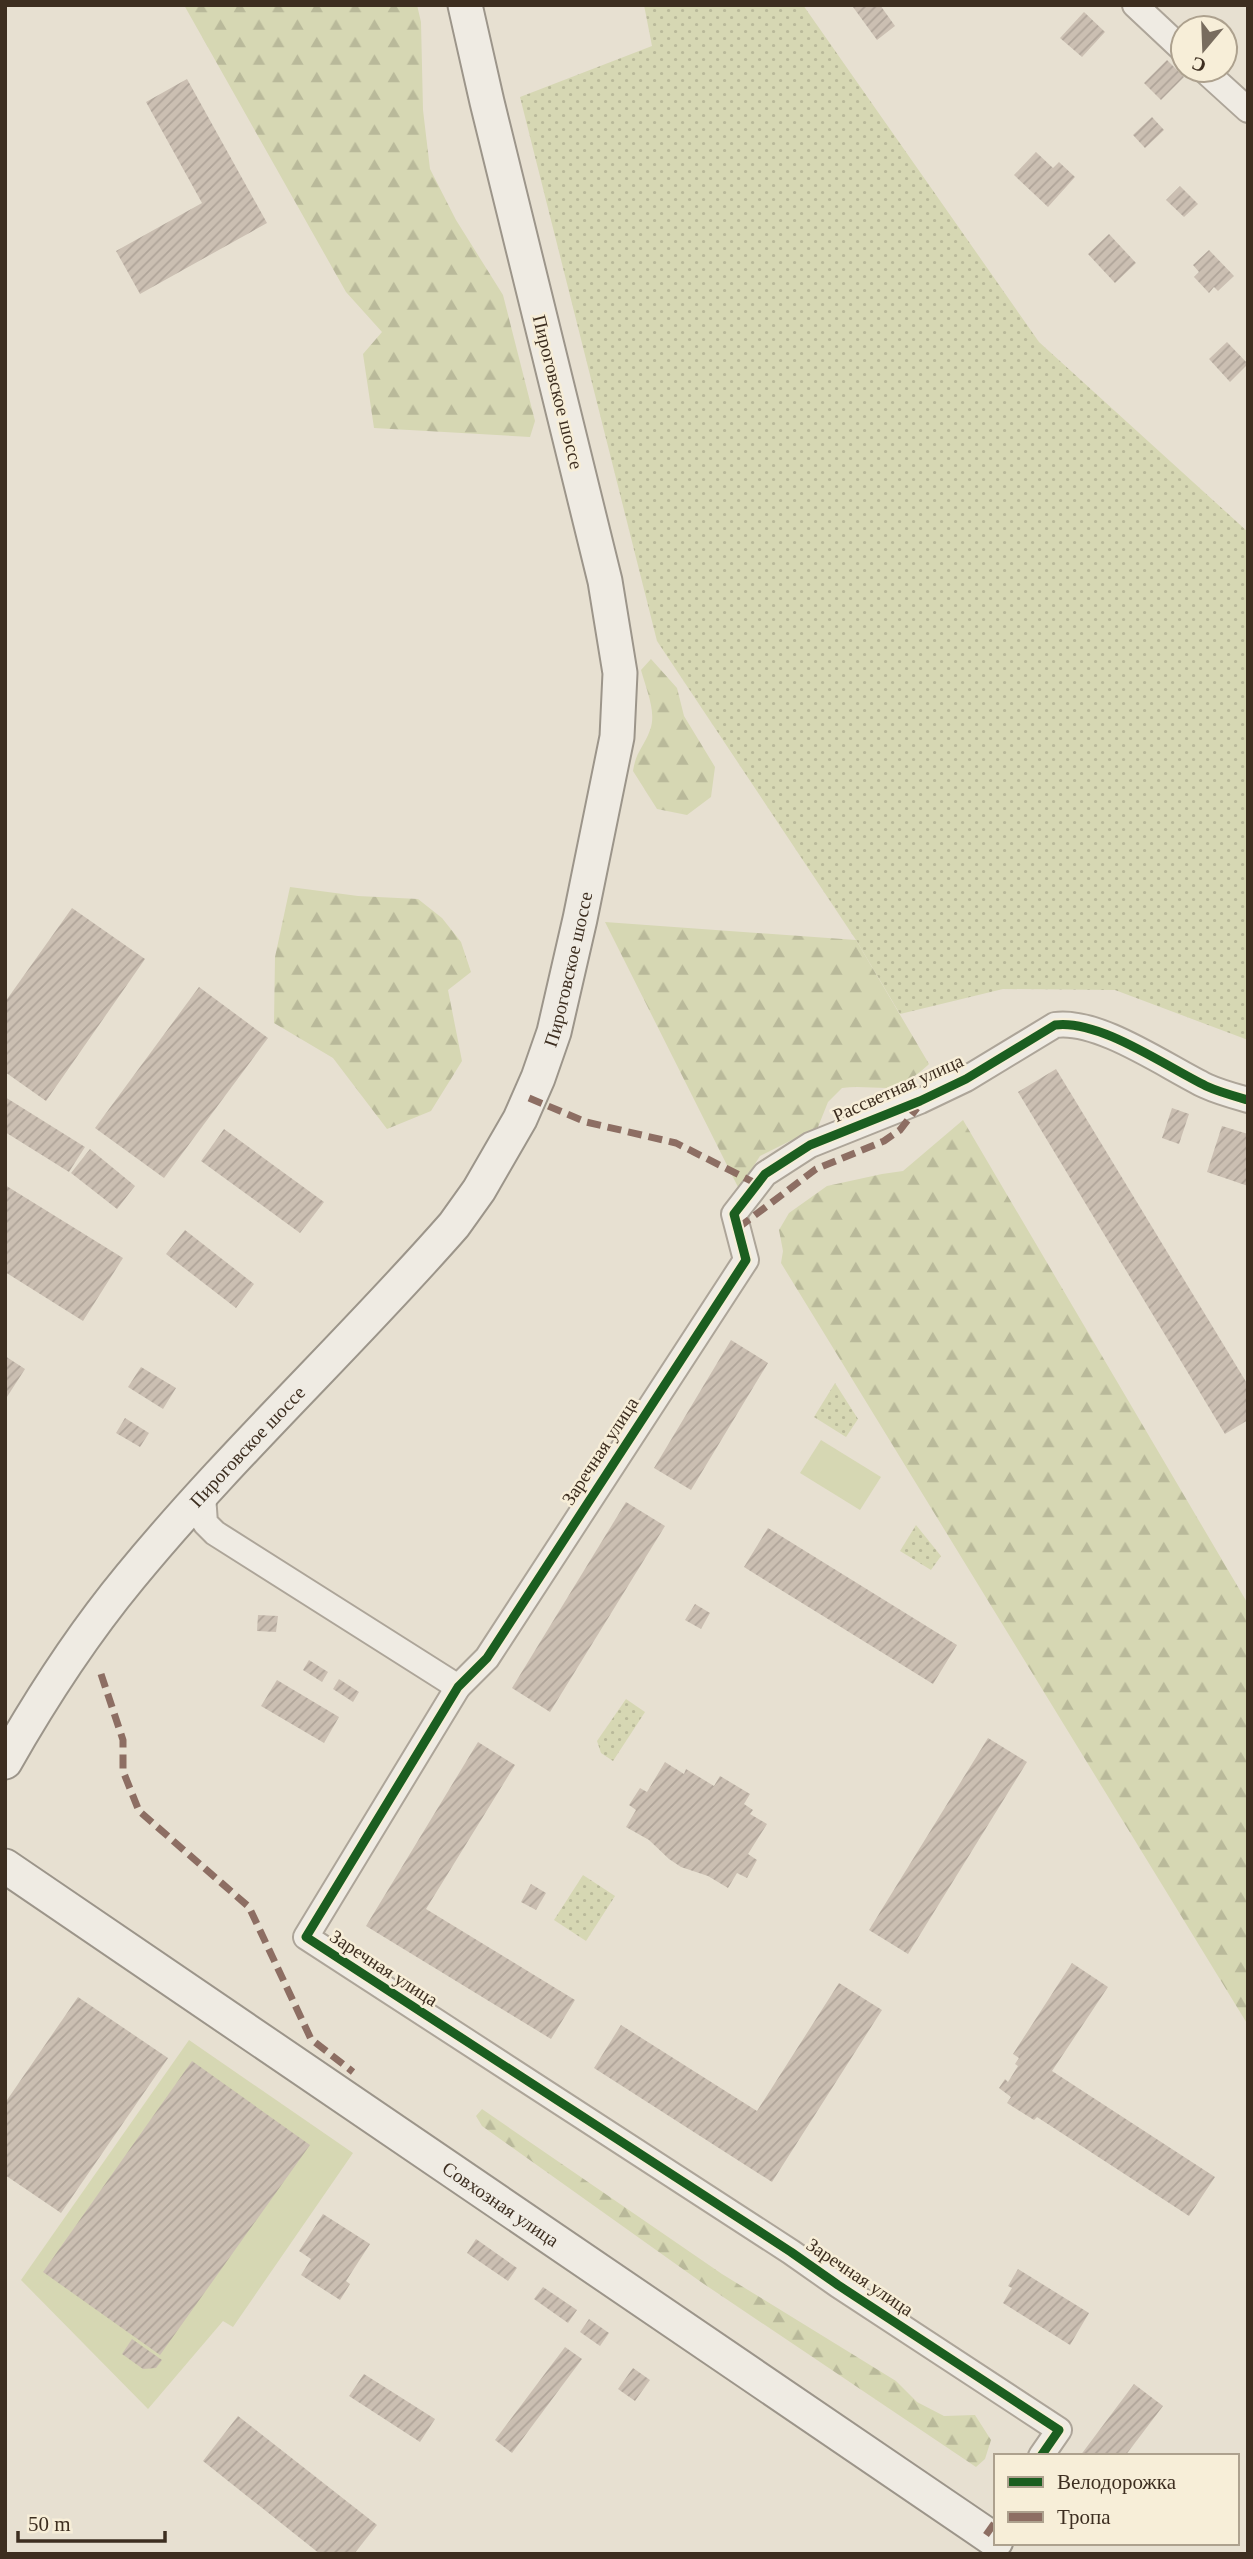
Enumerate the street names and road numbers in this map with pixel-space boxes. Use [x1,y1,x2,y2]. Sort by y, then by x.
street label: Пироговское шоссе [529,313,587,471]
street label: Пироговское шоссе [539,890,596,1049]
street label: Рассветная улица [830,1050,967,1126]
street label: Пироговское шоссе [185,1381,309,1511]
street label: Заречная улица [557,1393,643,1509]
street label: Заречная улица [326,1925,442,2011]
street label: Совхозная улица [439,2157,563,2251]
street label: Заречная улица [803,2234,918,2321]

